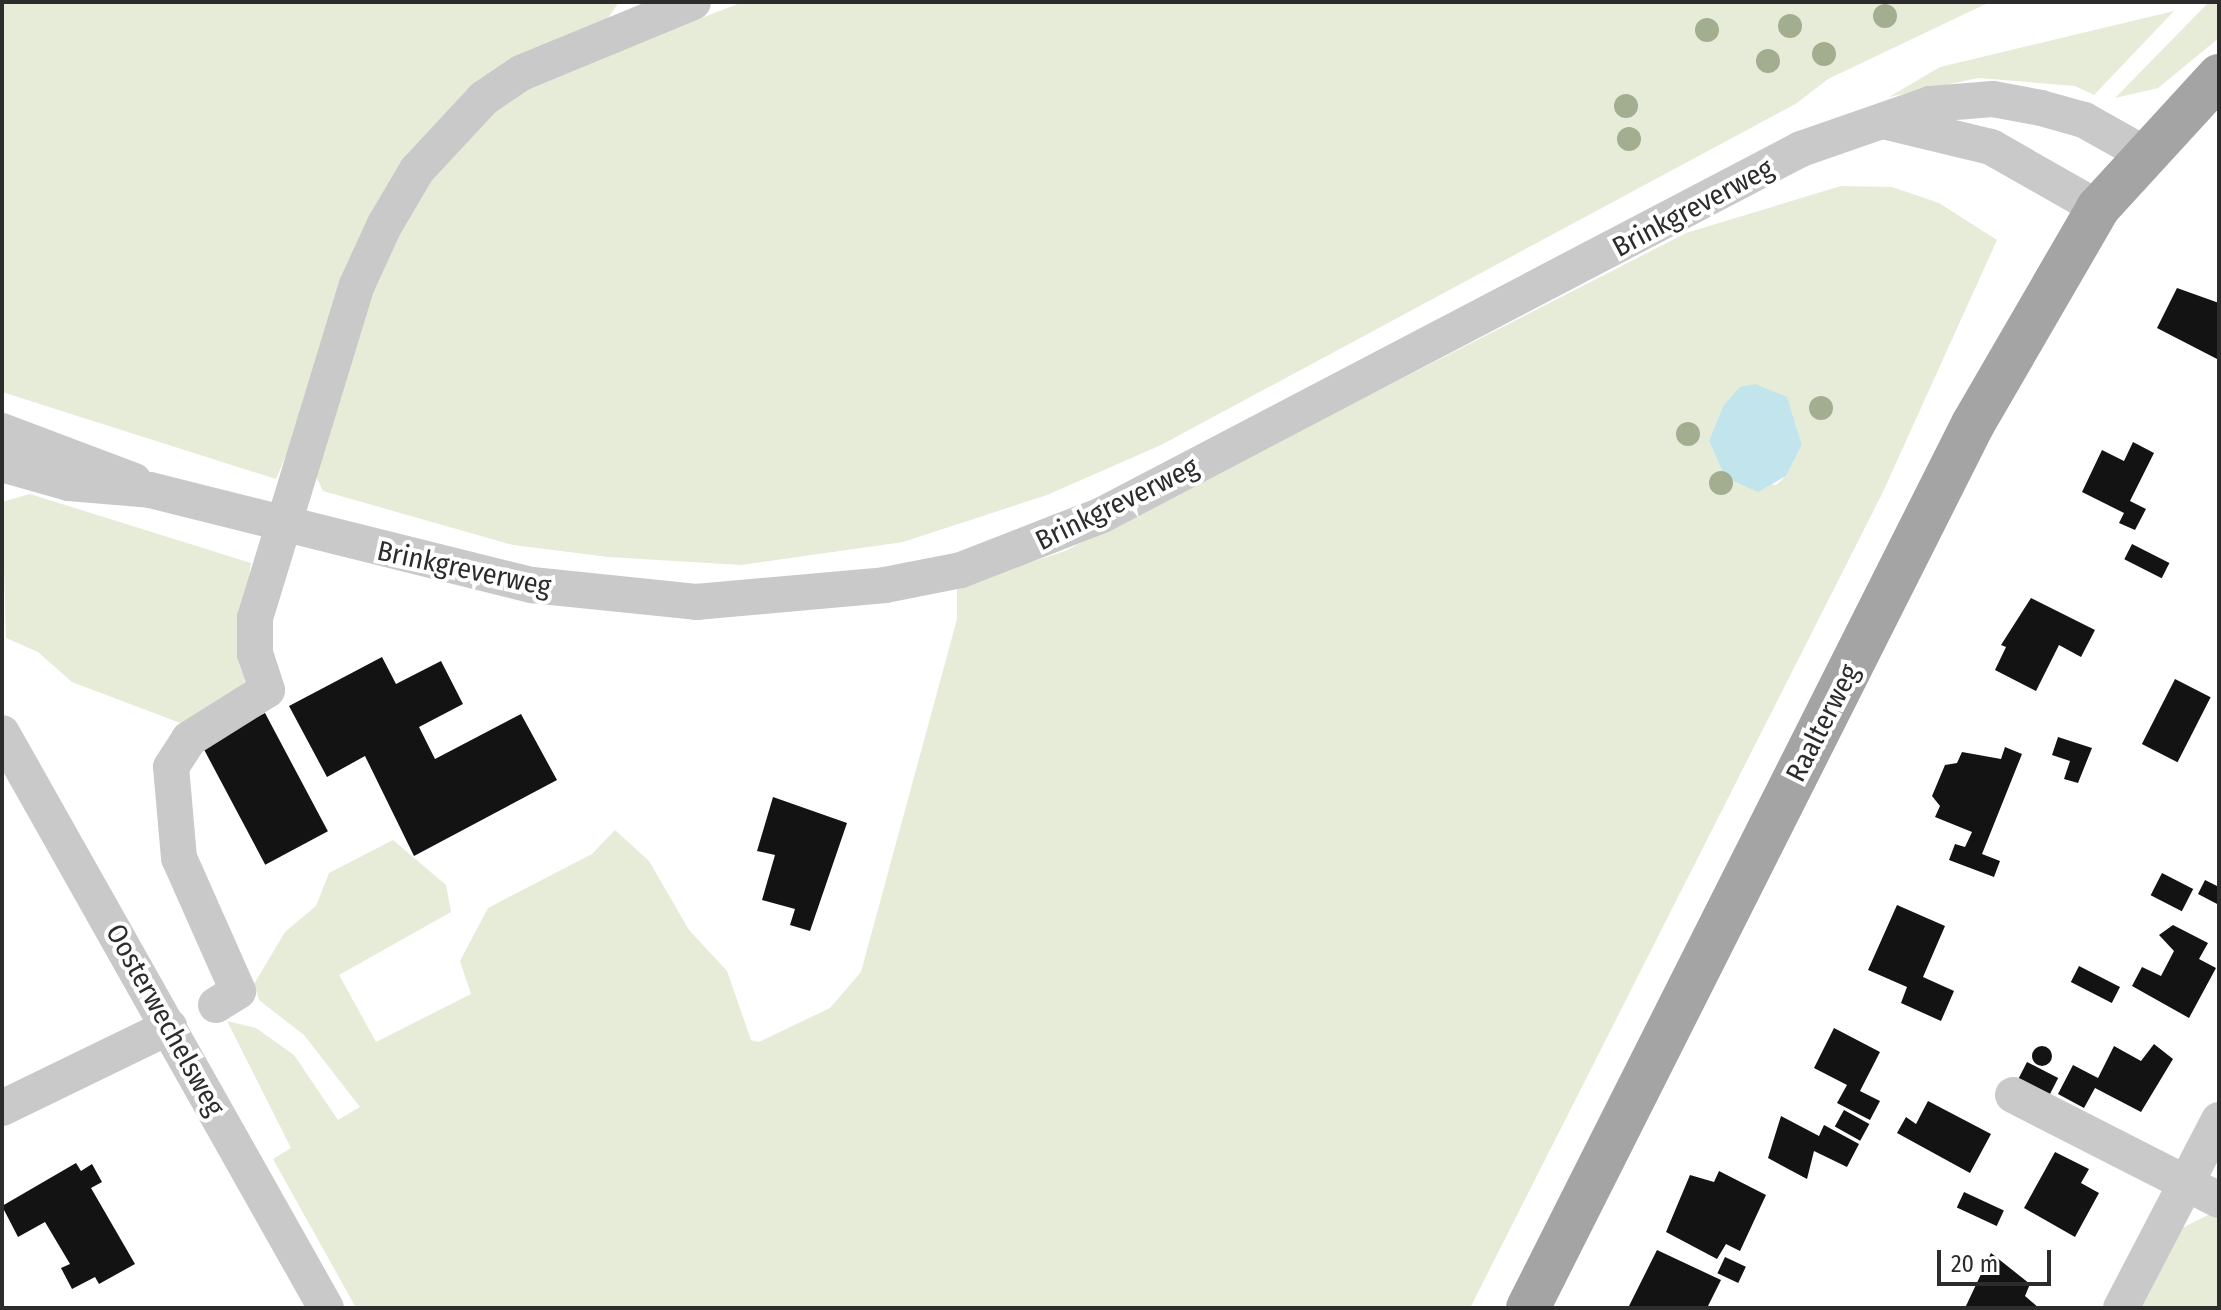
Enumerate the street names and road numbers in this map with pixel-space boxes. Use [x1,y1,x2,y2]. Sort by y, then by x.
street label: Brinkgreverweg [1607,152,1779,264]
street label: Brinkgreverweg [1030,450,1204,558]
street label: Brinkgreverweg [374,534,554,604]
street label: Raalterweg [1779,659,1867,787]
street label: Oosterwechelsweg [98,918,232,1122]

